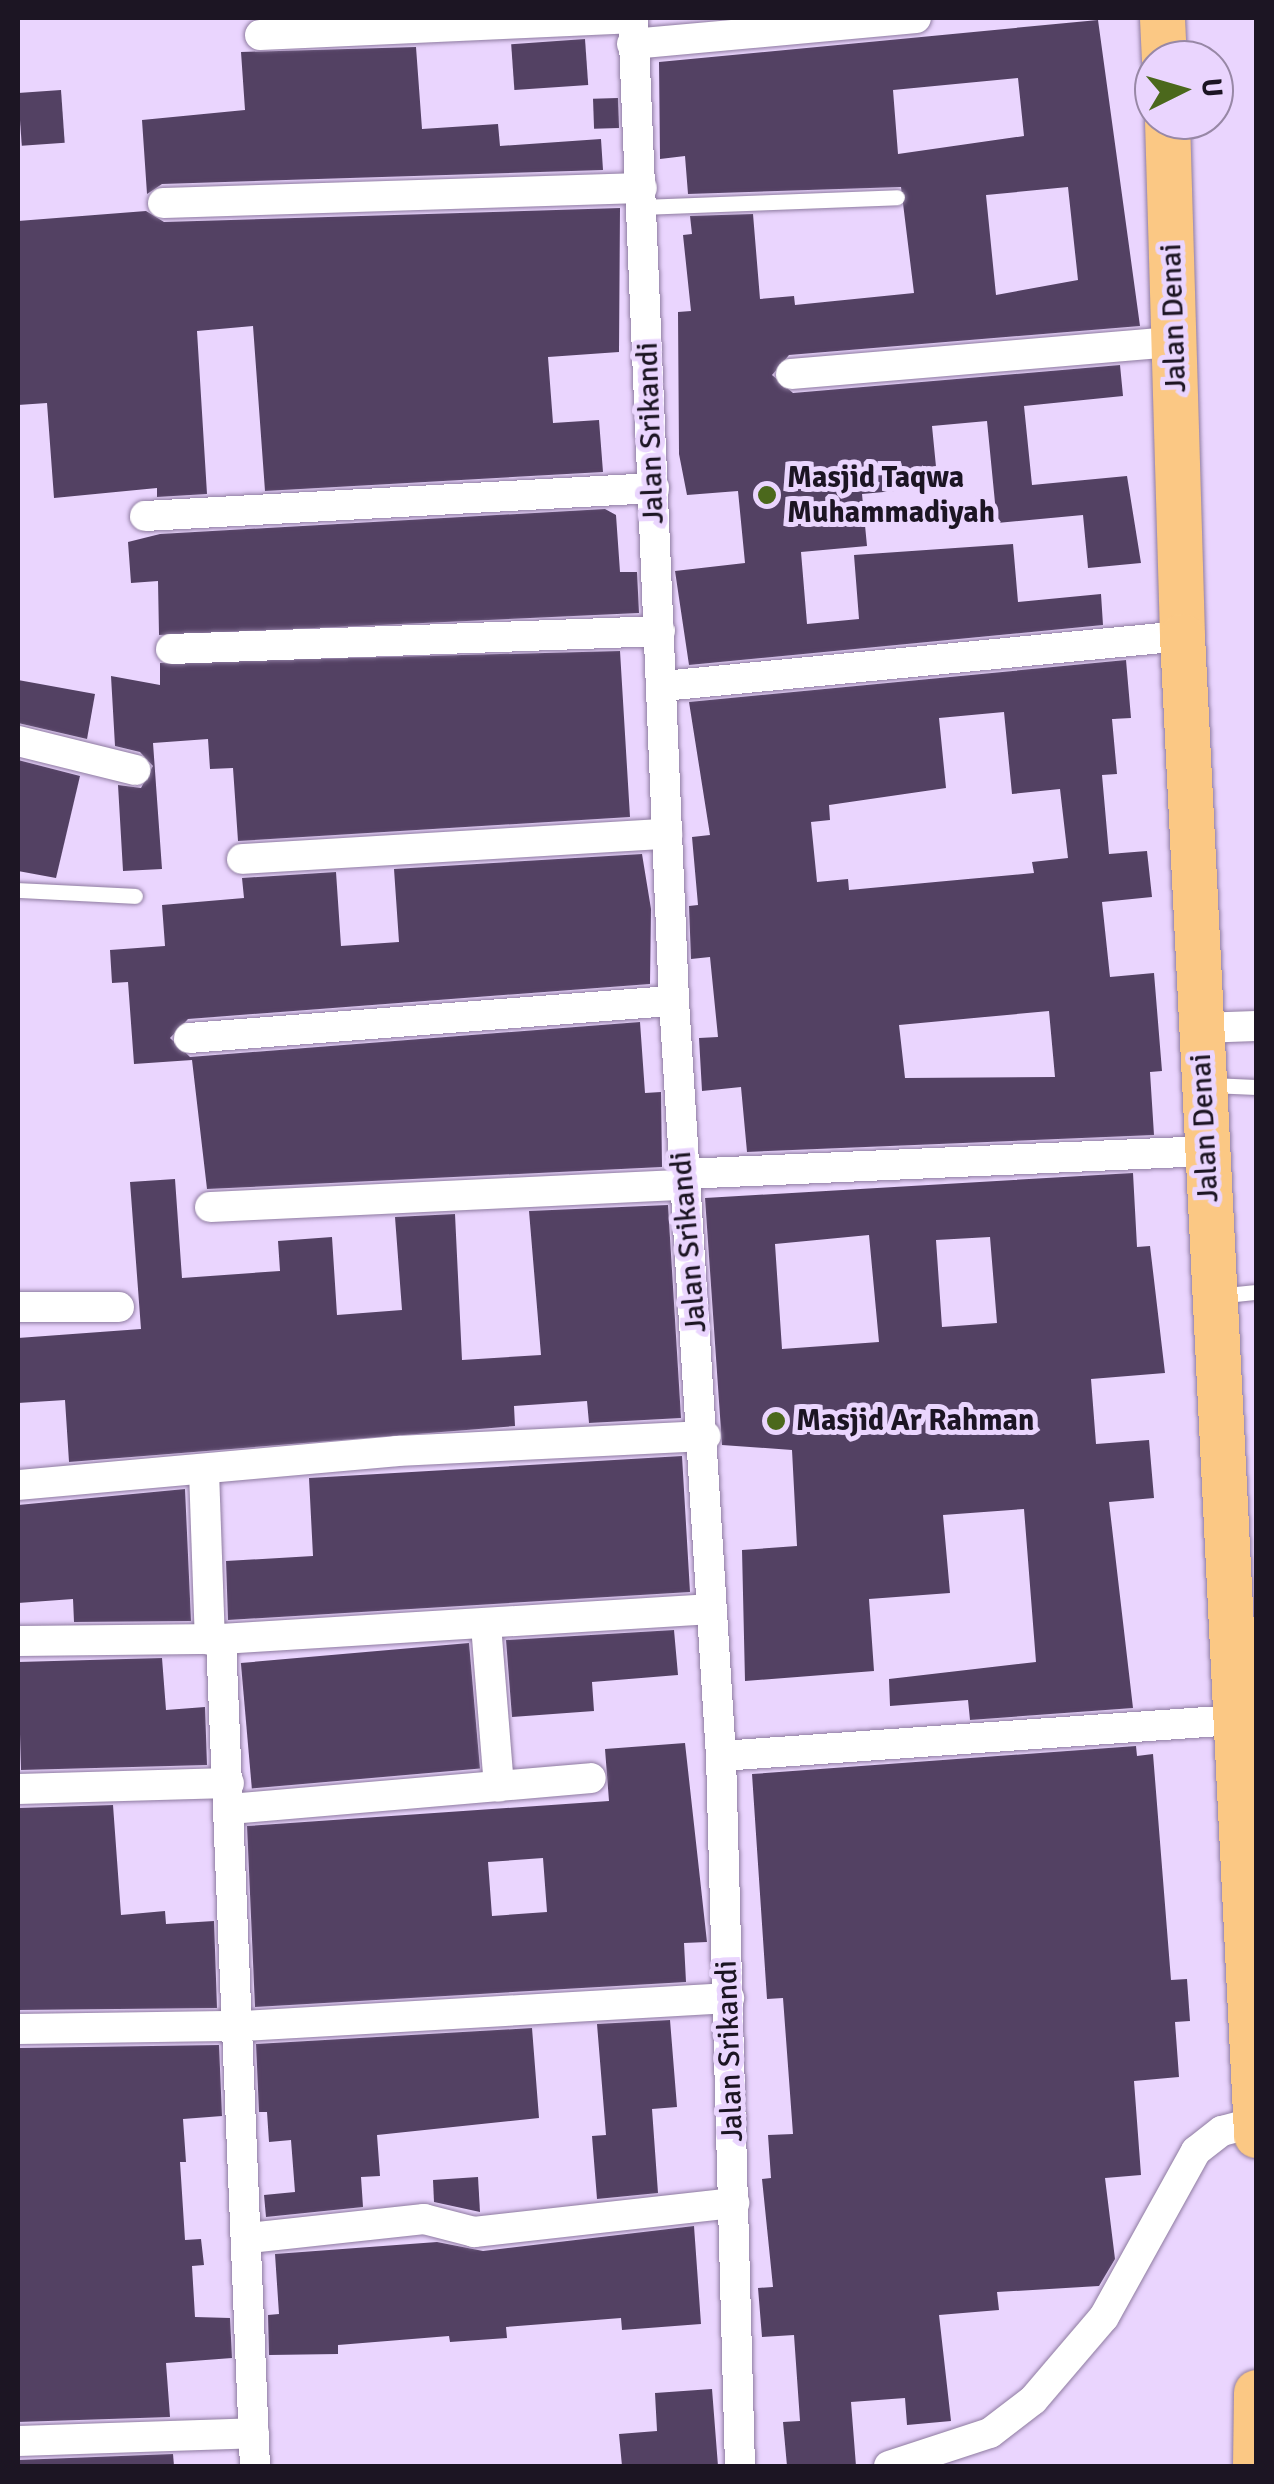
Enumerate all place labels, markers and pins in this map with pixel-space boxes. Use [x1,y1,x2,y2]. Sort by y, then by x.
place label: Masjid Taqwa Muhammadiyah [787,460,995,530]
marker: Masjid Taqwa Muhammadiyah [756,484,778,506]
place label: Masjid Ar Rahman [796,1403,1034,1439]
marker: Masjid Ar Rahman [765,1410,787,1432]

